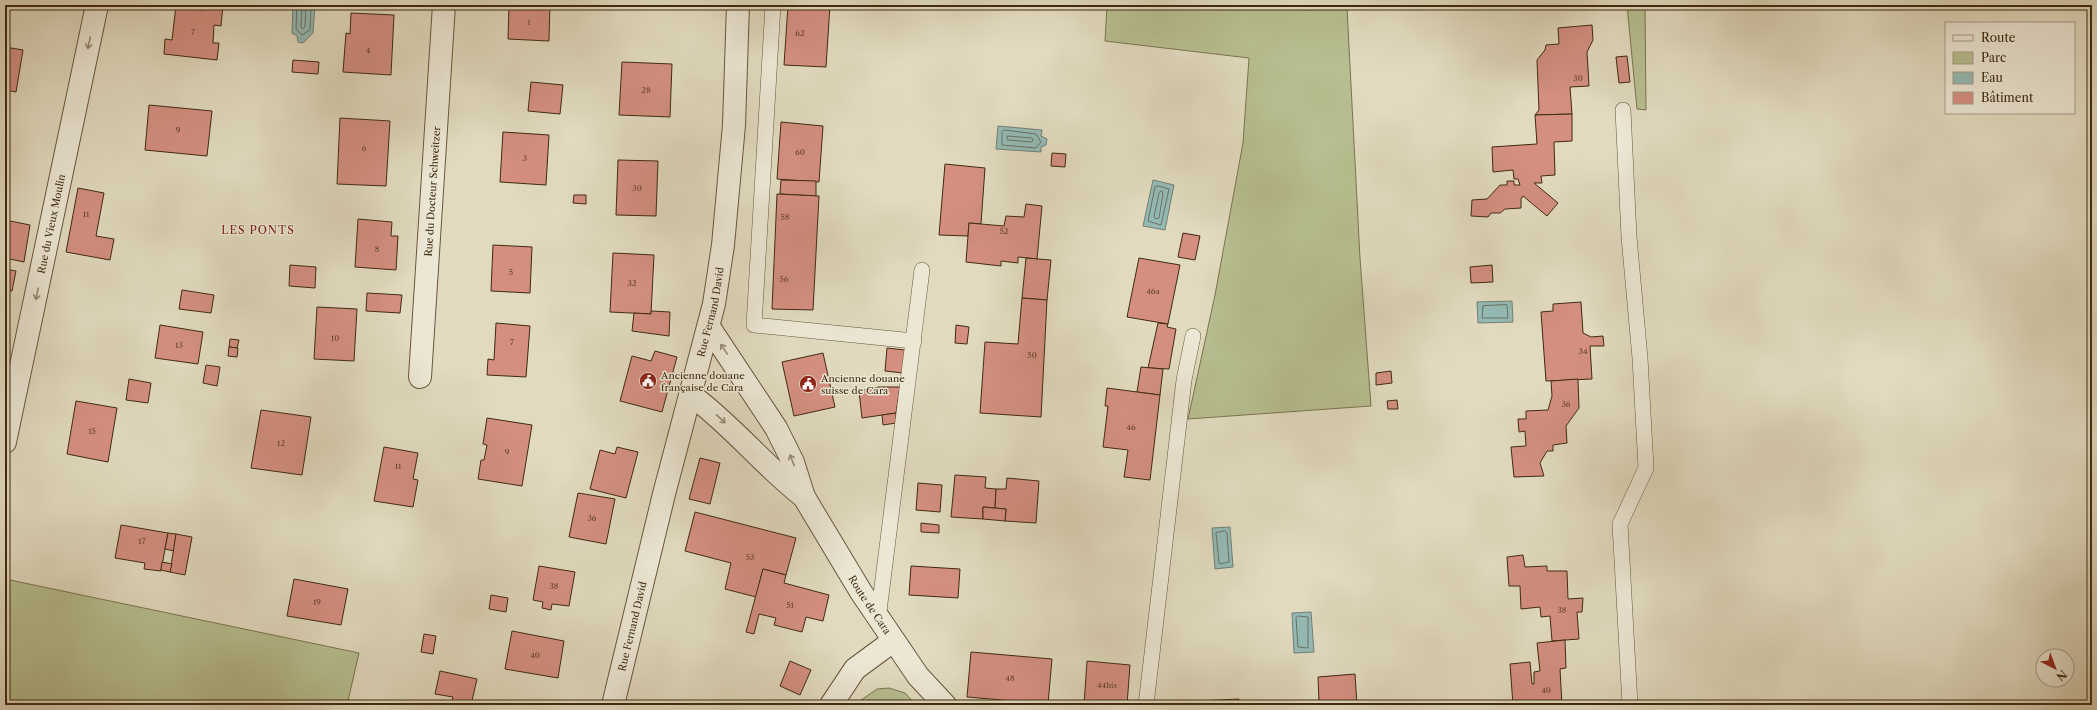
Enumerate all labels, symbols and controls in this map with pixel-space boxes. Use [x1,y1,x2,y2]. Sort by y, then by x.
house number: 1 [527,17,531,27]
legend [1945,22,2075,114]
house number: 7 [191,27,195,37]
house number: 62 [795,28,805,38]
text: Route [1981,30,2016,45]
one-way arrow [84,36,92,49]
house number: 4 [366,45,371,55]
text: Parc [1981,50,2006,65]
text: Eau [1981,70,2004,85]
house number: 30 [1573,73,1583,83]
house number: 28 [641,85,651,95]
text: Bâtiment [1981,90,2034,105]
house number: 9 [176,125,181,135]
street label: Rue du Docteur Schweitzer [421,125,443,257]
house number: 6 [362,143,367,153]
house number: 60 [795,147,805,157]
house number: 3 [523,153,527,163]
street label: Rue du Vieux Moulin [34,172,68,275]
house number: 30 [632,183,642,193]
house number: 11 [83,209,90,219]
house number: 58 [780,212,790,222]
district label: LES PONTS [221,223,295,237]
house number: 52 [1000,226,1009,236]
house number: 8 [375,244,380,254]
street label: Rue Fernand David [694,266,726,358]
house number: 5 [509,267,513,277]
house number: 56 [779,274,789,284]
house number: 32 [627,278,637,288]
house number: 46a [1146,286,1161,296]
one-way arrow [32,287,40,300]
house number: 10 [331,333,339,343]
house number: 7 [510,337,514,347]
house number: 13 [175,340,183,350]
one-way arrow [720,344,728,355]
house number: 34 [1578,346,1588,356]
house number: 50 [1027,350,1037,360]
place label: Ancienne douane française de Cara [660,369,745,394]
public building icon: Ancienne douane française de Cara [638,371,658,391]
place label: Ancienne douane suisse de Cara [820,372,905,397]
public building icon: Ancienne douane suisse de Cara [798,374,818,394]
house number: 36 [1561,399,1571,409]
one-way arrow [716,414,726,423]
house number: 46 [1126,422,1136,432]
house number: 15 [88,426,96,436]
house number: 12 [277,438,285,448]
house number: 9 [505,447,510,457]
one-way arrow [787,455,795,467]
house number: 11 [395,461,402,471]
house number: 36 [587,513,597,523]
house number: 17 [138,536,146,546]
house number: 53 [746,552,754,562]
street label: Route de Cara [846,573,895,637]
street label: Rue Fernand David [615,580,649,672]
house number: 38 [549,581,559,591]
house number: 19 [313,597,321,607]
house number: 51 [786,600,794,610]
house number: 38 [1557,605,1567,615]
north arrow [2035,648,2075,688]
house number: 40 [530,650,540,660]
text: N [2053,667,2070,684]
house number: 48 [1005,673,1015,683]
house number: 44bis [1097,680,1118,690]
house number: 40 [1541,685,1551,695]

